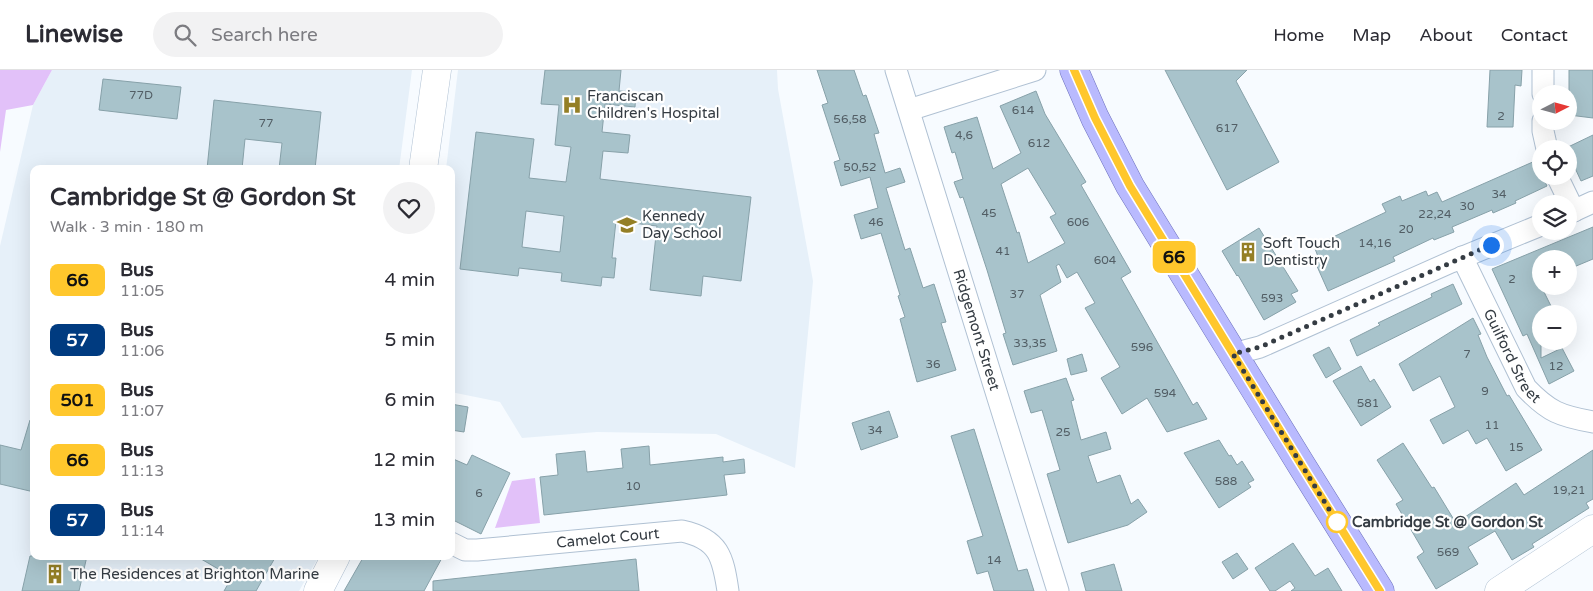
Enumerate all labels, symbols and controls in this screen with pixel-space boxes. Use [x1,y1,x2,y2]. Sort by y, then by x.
search box [153,12,503,57]
text: Linewise [25,20,123,49]
icon: search [171,21,199,49]
text: Search here [211,24,318,46]
text: Home [1273,24,1324,46]
text: Map [1352,24,1391,46]
text: About [1419,24,1473,46]
text: Contact [1501,24,1568,46]
north arrow [1532,85,1578,130]
map controls [1532,85,1577,350]
place label: Franciscan Children's Hospital [587,87,720,122]
house number: 77D [129,88,153,102]
hospital icon: Franciscan Children's Hospital [561,94,583,116]
house number: 614 [1012,103,1035,117]
house number: 2 [1497,109,1505,123]
house number: 56,58 [833,112,867,126]
house number: 77 [258,116,274,130]
house number: 617 [1216,121,1238,135]
house number: 4,6 [955,128,973,142]
house number: 612 [1028,136,1050,150]
button: locate [1532,140,1577,185]
house number: 50,52 [843,160,877,174]
button: heart [383,182,435,234]
text: Cambridge St @ Gordon St [50,183,356,212]
house number: 34 [1491,187,1507,201]
button: layers [1532,195,1577,240]
house number: 30 [1459,199,1475,213]
house number: 45 [981,206,997,220]
place label: Kennedy Day School [642,207,722,242]
house number: 22,24 [1418,207,1452,221]
school or university icon: Kennedy Day School [616,214,638,236]
house number: 46 [868,215,884,229]
house number: 606 [1067,215,1089,229]
text: Walk · 3 min · 180 m [50,217,204,237]
house number: 20 [1398,222,1414,236]
your location [1479,233,1504,258]
place label: Soft Touch Dentistry [1263,234,1340,269]
house number: 14,16 [1358,236,1392,250]
line badge: 66 [1152,241,1196,273]
building icon: Soft Touch Dentistry [1237,241,1259,263]
house number: 41 [995,244,1011,258]
text: 66 [1163,246,1185,268]
button: + [1532,250,1577,295]
house number: 604 [1094,253,1117,267]
text: Bus [120,259,154,281]
street label: Ridgemont Street [949,267,1004,393]
text: 66 [66,269,89,291]
text: 4 min [384,269,435,291]
house number: 2 [1508,272,1516,286]
text: 11:05 [120,281,164,301]
house number: 37 [1009,287,1025,301]
house number: 593 [1261,291,1283,305]
button: − [1532,305,1577,350]
street label: Guilford Street [1480,306,1545,407]
text: Bus [120,319,154,341]
text: 57 [66,329,89,351]
text: 5 min [384,329,435,351]
house number: 33,35 [1013,336,1047,350]
house number: 596 [1131,340,1153,354]
text: 11:06 [120,341,164,361]
house number: 7 [1463,347,1471,361]
house number: 36 [925,357,941,371]
house number: 12 [1548,359,1564,373]
text: Bus [120,379,154,401]
house number: 9 [1481,384,1489,398]
house number: 594 [1154,386,1177,400]
text: 501 [61,389,94,411]
text: 6 min [384,389,435,411]
house number: 581 [1357,396,1379,410]
text: 11:07 [120,401,164,421]
house number: 11 [1484,418,1500,432]
house number: 34 [867,423,883,437]
house number: 25 [1055,425,1071,439]
text: Bus [120,439,154,461]
house number: 15 [1508,440,1524,454]
text: 66 [66,449,89,471]
text: 12 min [372,449,435,471]
text: 11:13 [120,461,164,481]
house number: 588 [1215,474,1237,488]
house number: 10 [625,479,641,493]
house number: 19,21 [1552,483,1586,497]
house number: 6 [475,486,483,500]
text: Bus [120,499,154,521]
text: 57 [66,509,89,531]
text: 13 min [372,509,435,531]
marker: Cambridge St @ Gordon St [1326,511,1348,533]
place label: Cambridge St @ Gordon St [1352,513,1543,532]
text: 11:14 [120,521,164,541]
street label: Camelot Court [555,524,660,552]
house number: 569 [1437,545,1459,559]
house number: 14 [986,553,1002,567]
building icon: The Residences at Brighton Marine [44,563,66,585]
place label: The Residences at Brighton Marine [70,565,319,583]

